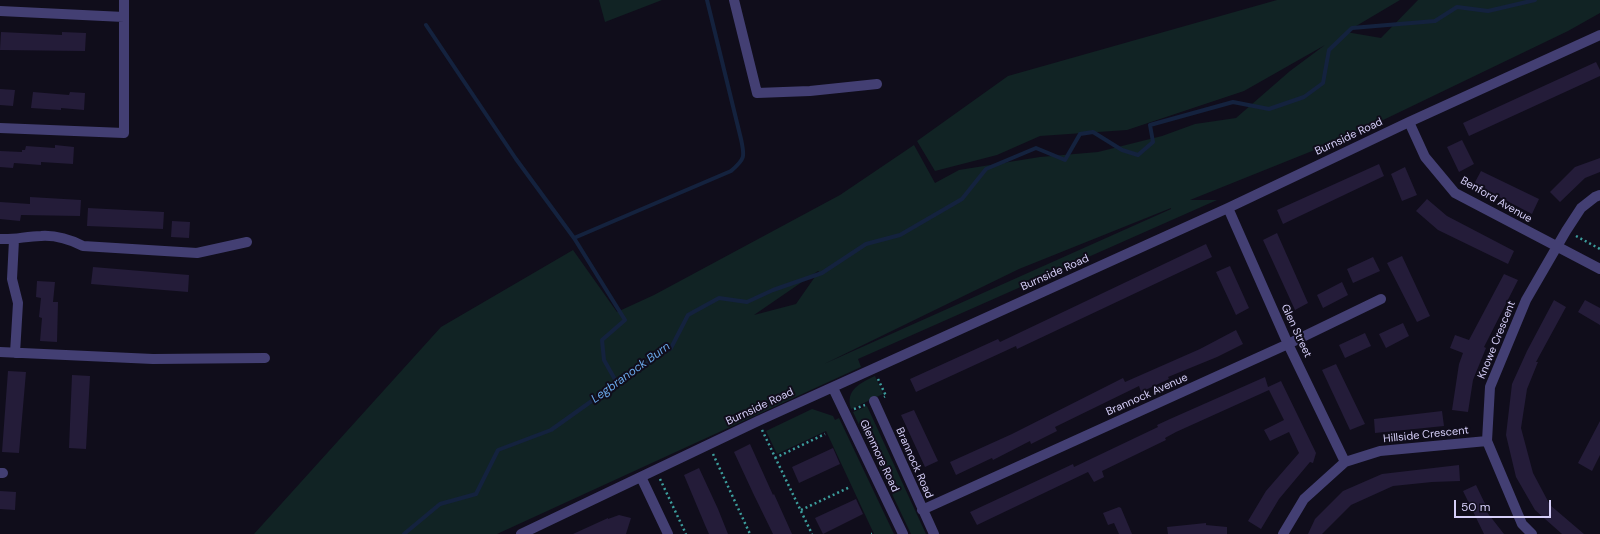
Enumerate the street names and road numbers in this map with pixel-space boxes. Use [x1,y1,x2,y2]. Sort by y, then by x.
street label: Burnside Road [1313,116,1385,158]
street label: Benford Avenue [1458,174,1534,226]
street label: Burnside Road [1019,252,1091,294]
street label: Knowe Crescent [1475,299,1519,381]
street label: Glen Street [1278,302,1314,360]
street label: Brannock Avenue [1104,371,1190,419]
street label: Burnside Road [724,386,796,428]
street label: Glenmore Road [856,418,902,494]
street label: Hillside Crescent [1383,424,1469,446]
street label: Brannock Road [892,426,936,500]

